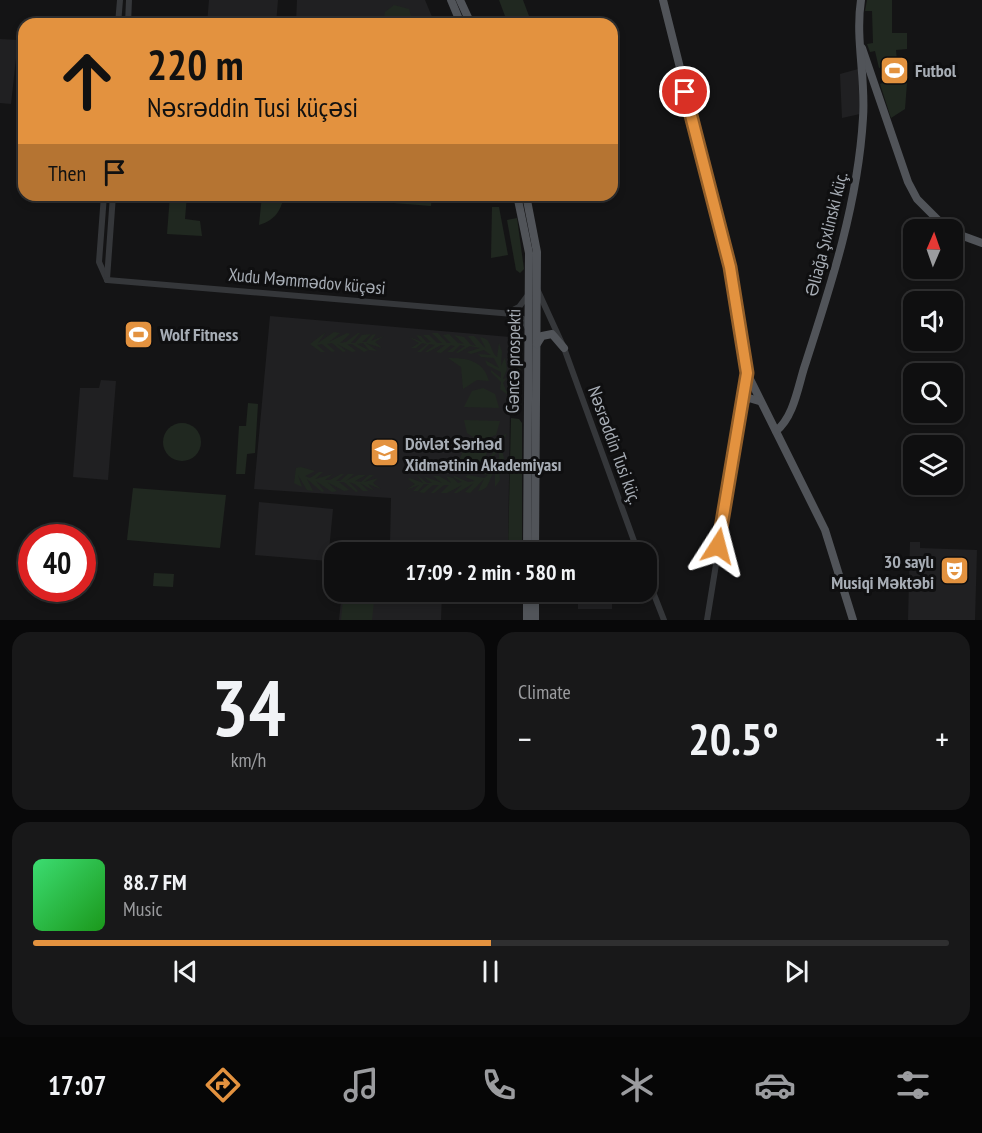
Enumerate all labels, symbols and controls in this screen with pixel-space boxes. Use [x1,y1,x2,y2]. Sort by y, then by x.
text: 220 m [147,37,244,92]
icon: ahead [48,42,126,120]
sports icon: Futbol [878,54,910,86]
place label: Futbol [915,59,957,82]
pin [659,66,710,117]
icon: arrive [668,75,701,108]
text: Nəsrəddin Tusi küçəsi [147,90,358,124]
icon: arrive [98,156,131,189]
text: Then [48,159,86,187]
street label: Əliağa Şıxlinski küç. [799,169,853,299]
north arrow [903,219,963,279]
map controls [903,219,963,495]
street label: Xudu Məmmədov küçəsi [227,263,387,299]
button: sound [903,291,963,351]
street label: Gəncə prospekti [501,308,525,414]
sports icon: Wolf Fitness [123,318,155,350]
place label: Wolf Fitness [159,323,238,346]
button: search [903,363,963,423]
street label: Nəsrəddin Tusi küç. [583,383,647,507]
place label: Dövlət Sərhəd Xidmətinin Akademiyası [405,432,562,476]
button: layers [903,435,963,495]
school or university icon: Dövlət Sərhəd Xidmətinin Akademiyası [368,437,400,469]
position arrow [686,514,750,578]
speed limit sign: 40 [18,524,96,602]
place label: 30 saylı Musiqi Məktəbi [831,550,934,594]
theatre icon: 30 saylı Musiqi Məktəbi [939,555,971,587]
text: 17:09 · 2 min · 580 m [405,558,576,586]
text: 34 [211,657,286,758]
text: Climate [518,679,571,705]
text: 20.5° [688,709,779,767]
text: − [518,717,532,760]
text: + [935,717,949,760]
text: km/h [231,747,266,773]
text: 88.7 FM [123,868,187,896]
text: Music [123,896,163,922]
icon: previous [169,955,202,988]
icon: pause [474,955,507,988]
icon: next [780,955,813,988]
icon: directions [202,1064,244,1106]
icon: music [340,1064,382,1106]
icon: phone [478,1064,520,1106]
icon: climate [616,1064,658,1106]
icon: car [754,1064,796,1106]
icon: filters [892,1064,934,1106]
text: 17:07 [48,1068,106,1102]

